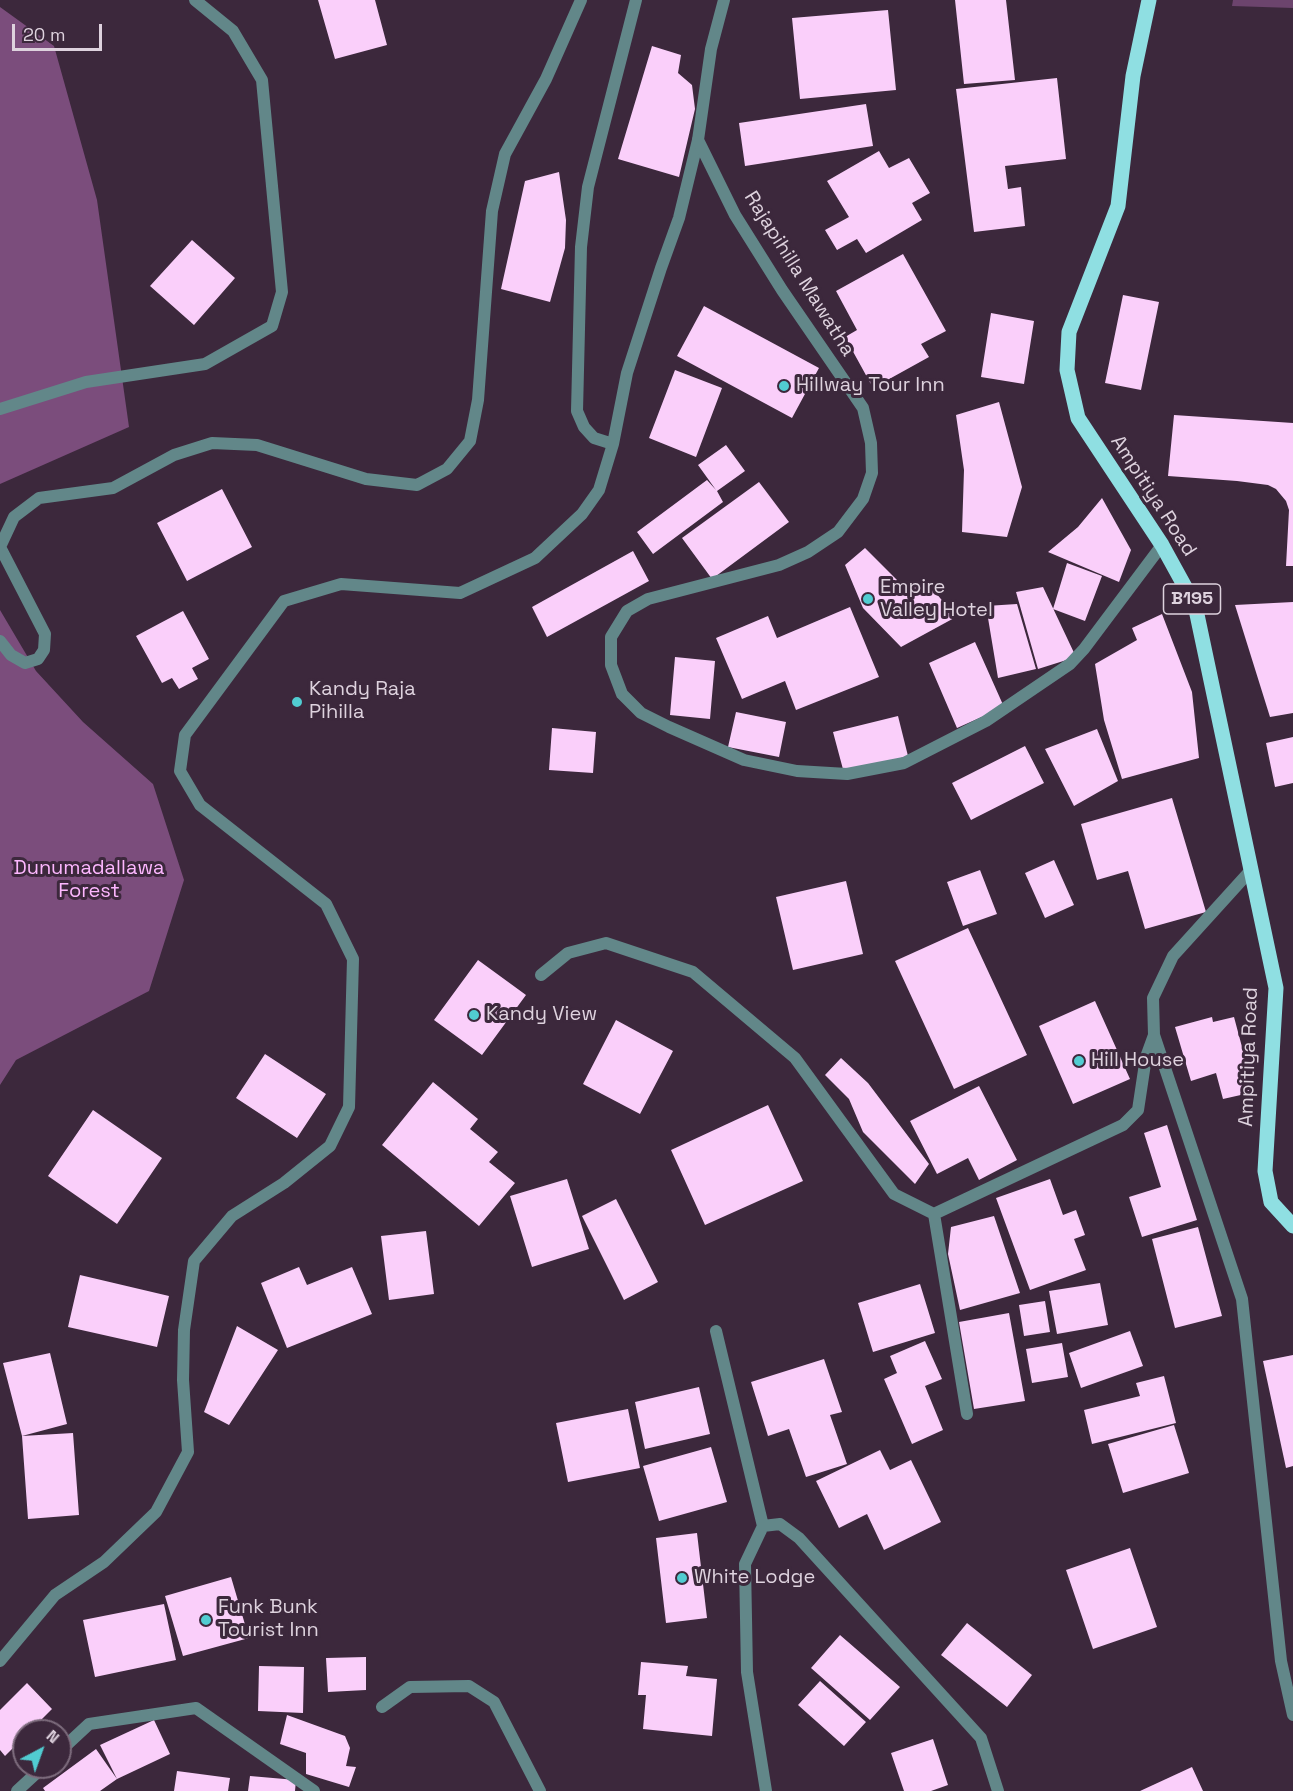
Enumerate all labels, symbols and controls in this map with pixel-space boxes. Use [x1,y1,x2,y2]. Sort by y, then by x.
scale bar [15,12,105,50]
text: 20 m [23,23,66,46]
street label: Rajapihilla Mawatha [738,187,860,361]
place label: Hillway Tour Inn [796,374,945,398]
marker: Hillway Tour Inn [777,379,791,393]
street label: Ampitiya Road [1105,431,1201,561]
place label: Empire Valley Hotel [880,576,993,623]
road number: B195 [1164,584,1220,614]
marker: Empire Valley Hotel [861,592,875,606]
place label: Kandy Raja Pihilla [309,678,416,725]
marker: Kandy Raja Pihilla [290,695,304,709]
park label: Dunumadallawa Forest [13,857,165,904]
street label: Ampitiya Road [1235,987,1263,1127]
place label: Kandy View [486,1003,597,1027]
marker: Kandy View [467,1008,481,1022]
place label: Hill House [1091,1049,1184,1073]
marker: Hill House [1072,1054,1086,1068]
place label: White Lodge [694,1566,815,1590]
marker: White Lodge [675,1571,689,1585]
place label: Funk Bunk Tourist Inn [218,1596,319,1643]
marker: Funk Bunk Tourist Inn [199,1613,213,1627]
north arrow [12,1719,72,1779]
text: N [42,1725,64,1748]

